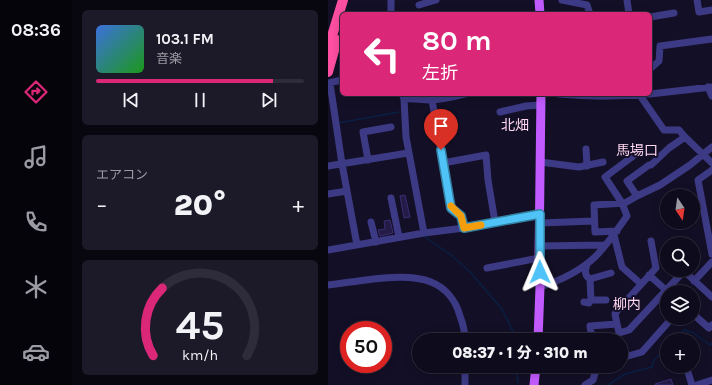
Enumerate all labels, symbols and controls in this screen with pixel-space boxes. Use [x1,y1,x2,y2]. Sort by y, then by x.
text: 08:36 [11,19,61,41]
text: 80 m [422,24,491,57]
icon: left [356,28,408,80]
text: 103.1 FM [156,30,214,48]
text: 音楽 [156,51,182,66]
text: 左折 [422,62,458,84]
icon: directions [22,78,50,106]
icon: previous [120,89,142,111]
icon: pause [189,89,211,111]
icon: next [258,89,280,111]
pin [424,109,458,150]
icon: arrive [430,115,452,137]
district label: 北畑 [501,117,529,134]
district label: 馬場口 [616,142,658,159]
icon: music [22,143,50,171]
text: エアコン [96,167,148,182]
text: 20° [174,187,226,223]
north arrow [660,189,700,229]
map controls [660,189,700,373]
text: − [96,192,108,218]
text: + [292,192,304,218]
icon: phone [22,208,50,236]
button: search [660,237,700,277]
position arrow [519,251,561,293]
icon: climate [22,273,50,301]
button: layers [660,285,700,325]
district label: 柳内 [613,296,641,313]
text: 45 [176,300,224,348]
speed limit sign: 50 [340,321,392,373]
button: + [660,333,700,373]
icon: car [22,338,50,366]
text: 08:37 · 1 分 · 310 m [452,344,588,362]
text: km/h [182,346,218,363]

